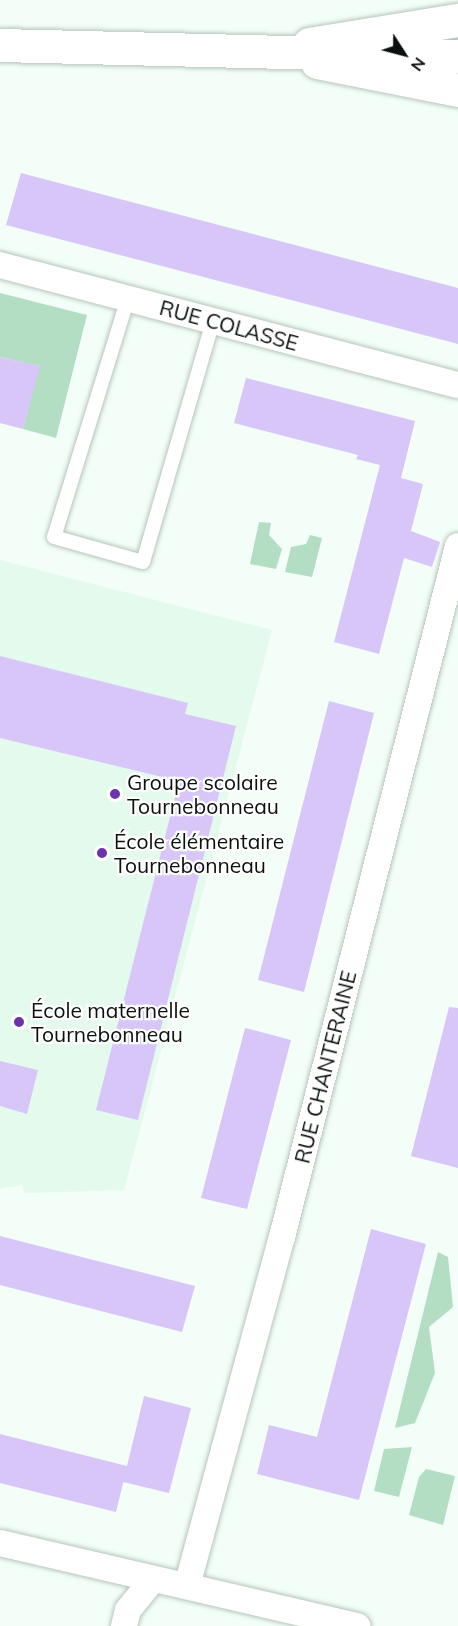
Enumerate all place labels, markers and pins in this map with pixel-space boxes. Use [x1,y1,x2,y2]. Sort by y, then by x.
place label: Groupe scolaire Tournebonneau [127,769,279,819]
marker: Groupe scolaire Tournebonneau [108,787,122,801]
place label: École élémentaire Tournebonneau [114,828,284,878]
marker: École élémentaire Tournebonneau [95,846,109,860]
place label: École maternelle Tournebonneau [31,997,190,1047]
marker: École maternelle Tournebonneau [12,1015,26,1029]

